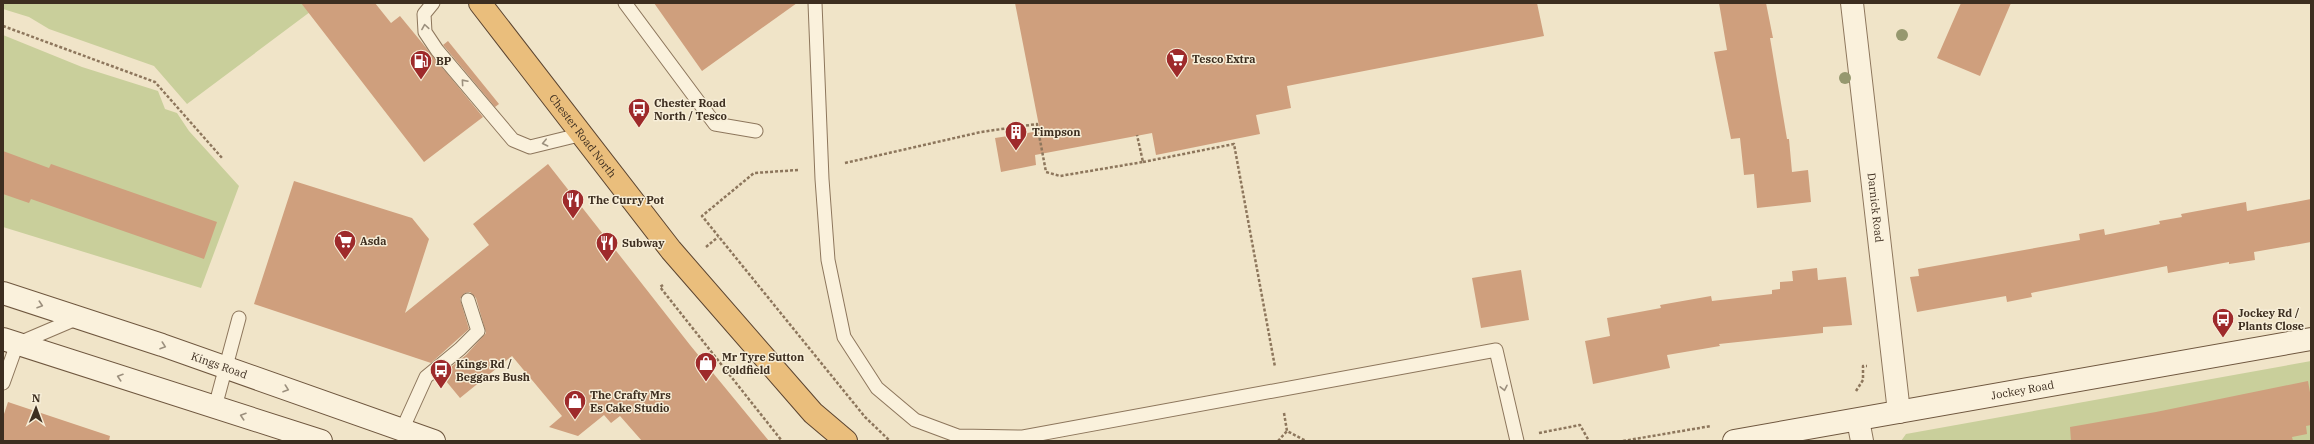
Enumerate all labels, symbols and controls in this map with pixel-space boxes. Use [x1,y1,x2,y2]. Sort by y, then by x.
one-way arrow [421,23,430,30]
supermarket icon: Tesco Extra [1164,46,1190,79]
fuel station icon: BP [408,48,434,81]
place label: Tesco Extra [1192,52,1255,66]
place label: BP [436,54,452,68]
one-way arrow [462,79,469,87]
street label: Chester Road North [546,91,620,181]
bus stop icon: Chester Road North / Tesco [626,96,652,129]
place label: Chester Road North / Tesco [654,96,727,123]
building icon: Timpson [1003,119,1029,152]
place label: Timpson [1032,125,1080,139]
one-way arrow [541,139,548,147]
street label: Darnick Road [1865,172,1887,244]
restaurant icon: The Curry Pot [560,187,586,220]
place label: The Curry Pot [588,193,664,207]
supermarket icon: Asda [332,228,358,261]
restaurant icon: Subway [594,230,620,263]
place label: Asda [360,234,387,248]
place label: Subway [622,236,665,250]
one-way arrow [36,300,43,309]
bus stop icon: Jockey Rd / Plants Close [2210,306,2236,339]
place label: Jockey Rd / Plants Close [2238,306,2304,333]
one-way arrow [160,341,167,350]
street label: Kings Road [189,349,249,382]
shop icon: Mr Tyre Sutton Coldfield [693,350,719,383]
place label: Mr Tyre Sutton Coldfield [722,350,804,377]
bus stop icon: Kings Rd / Beggars Bush [428,357,454,390]
place label: Kings Rd / Beggars Bush [456,357,530,384]
one-way arrow [116,373,123,382]
street label: Jockey Road [1990,378,2055,402]
one-way arrow [282,384,289,393]
one-way arrow [1499,385,1507,391]
north arrow [16,388,56,428]
shop icon: The Crafty Mrs Es Cake Studio [562,388,588,421]
place label: The Crafty Mrs Es Cake Studio [590,388,671,415]
text: N [32,391,41,405]
one-way arrow [240,412,247,421]

